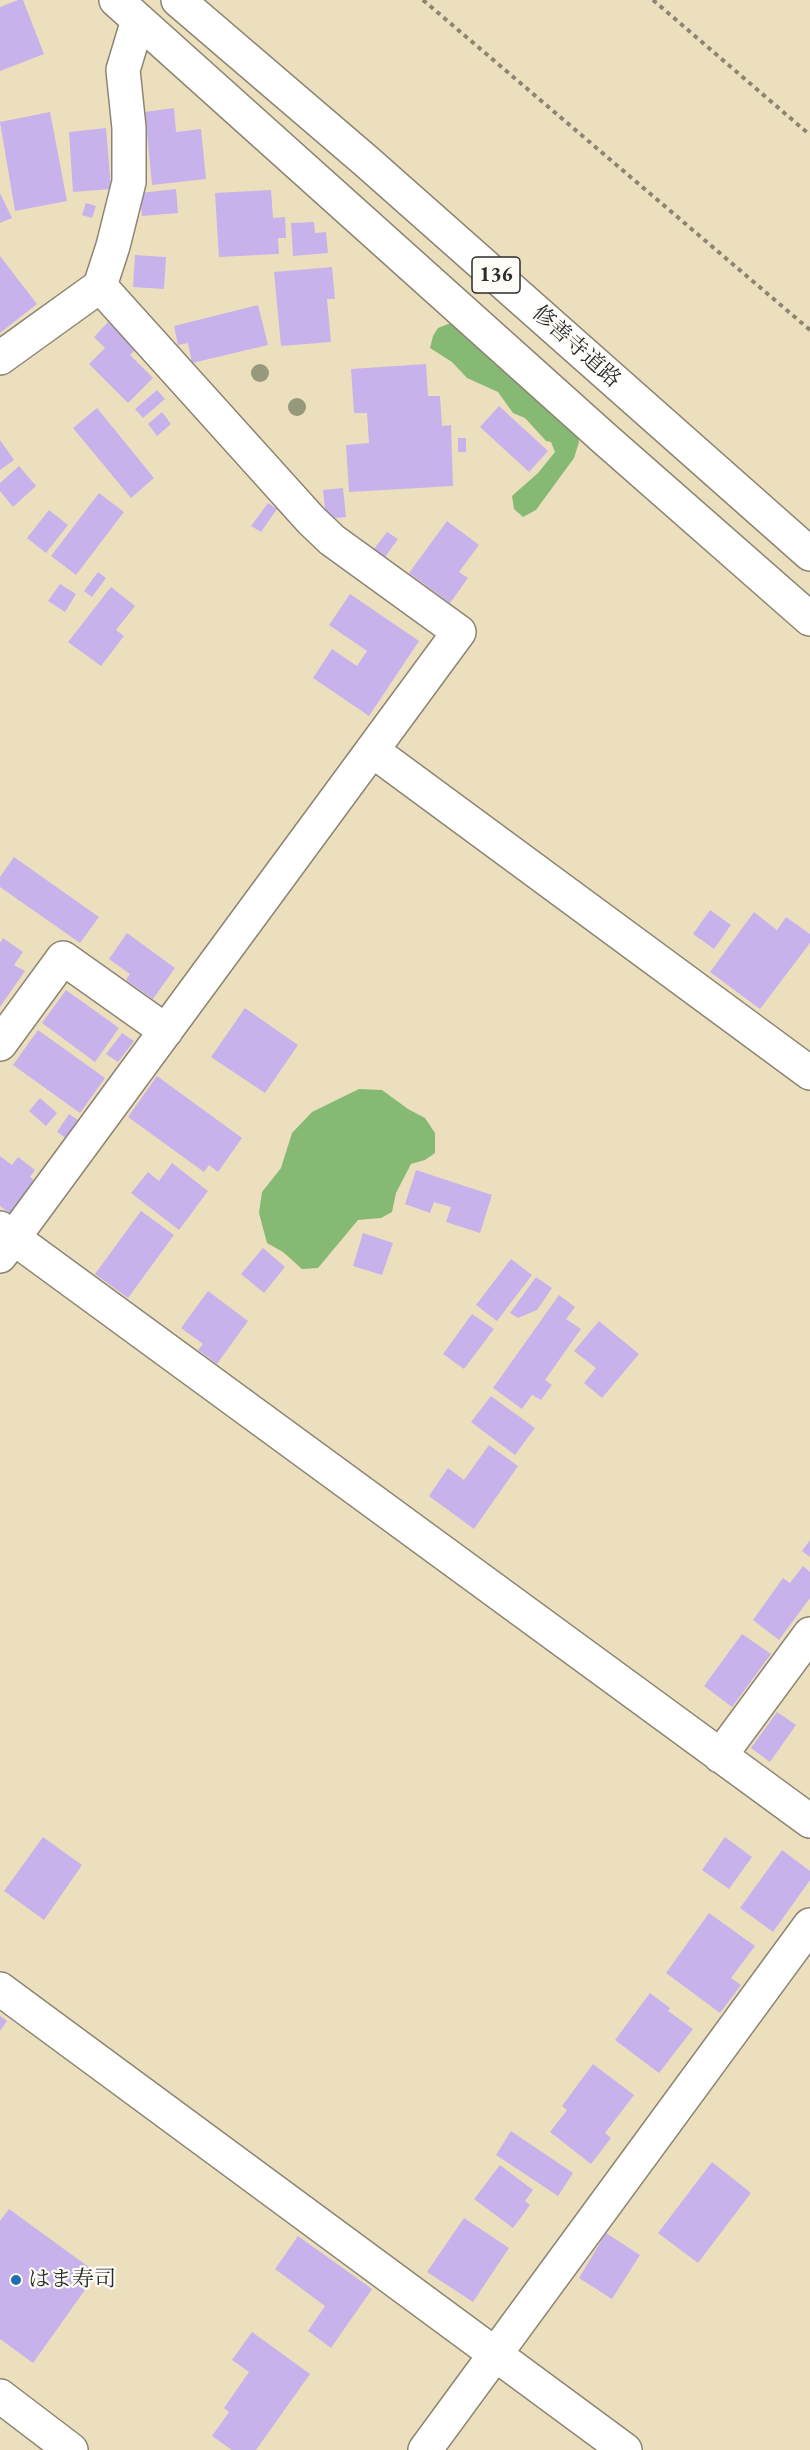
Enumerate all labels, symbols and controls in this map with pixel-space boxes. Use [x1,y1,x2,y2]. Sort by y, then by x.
road number: 136 [472,257,520,293]
street label: 修善寺道路 [526,300,626,394]
place label: はま寿司 [28,2267,116,2293]
marker: はま寿司 [9,2273,23,2287]

